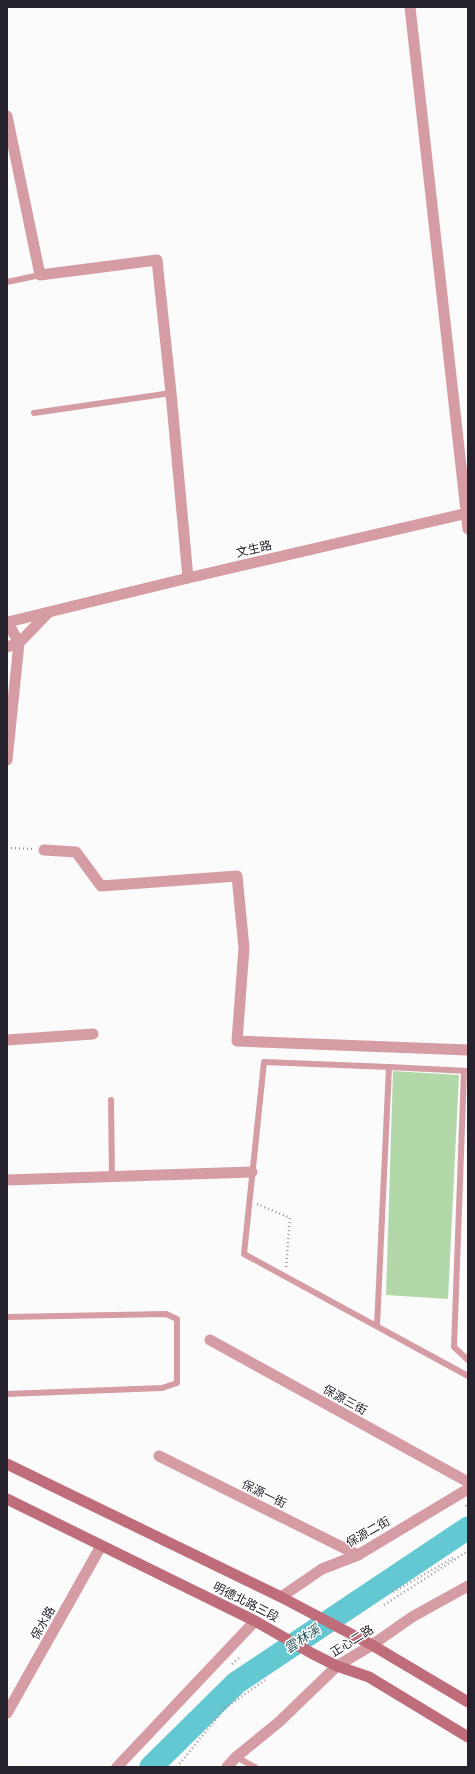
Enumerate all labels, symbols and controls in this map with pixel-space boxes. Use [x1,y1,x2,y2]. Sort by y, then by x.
street label: 文生路 [235,538,273,560]
street label: 保源三街 [321,1382,369,1418]
street label: 保源一街 [239,1477,289,1511]
street label: 保源二街 [344,1514,392,1550]
street label: 明德北路三段 [211,1579,281,1625]
street label: 保水路 [28,1604,58,1642]
water label: 雲林溪 [282,1621,324,1656]
street label: 正心二路 [328,1622,376,1660]

